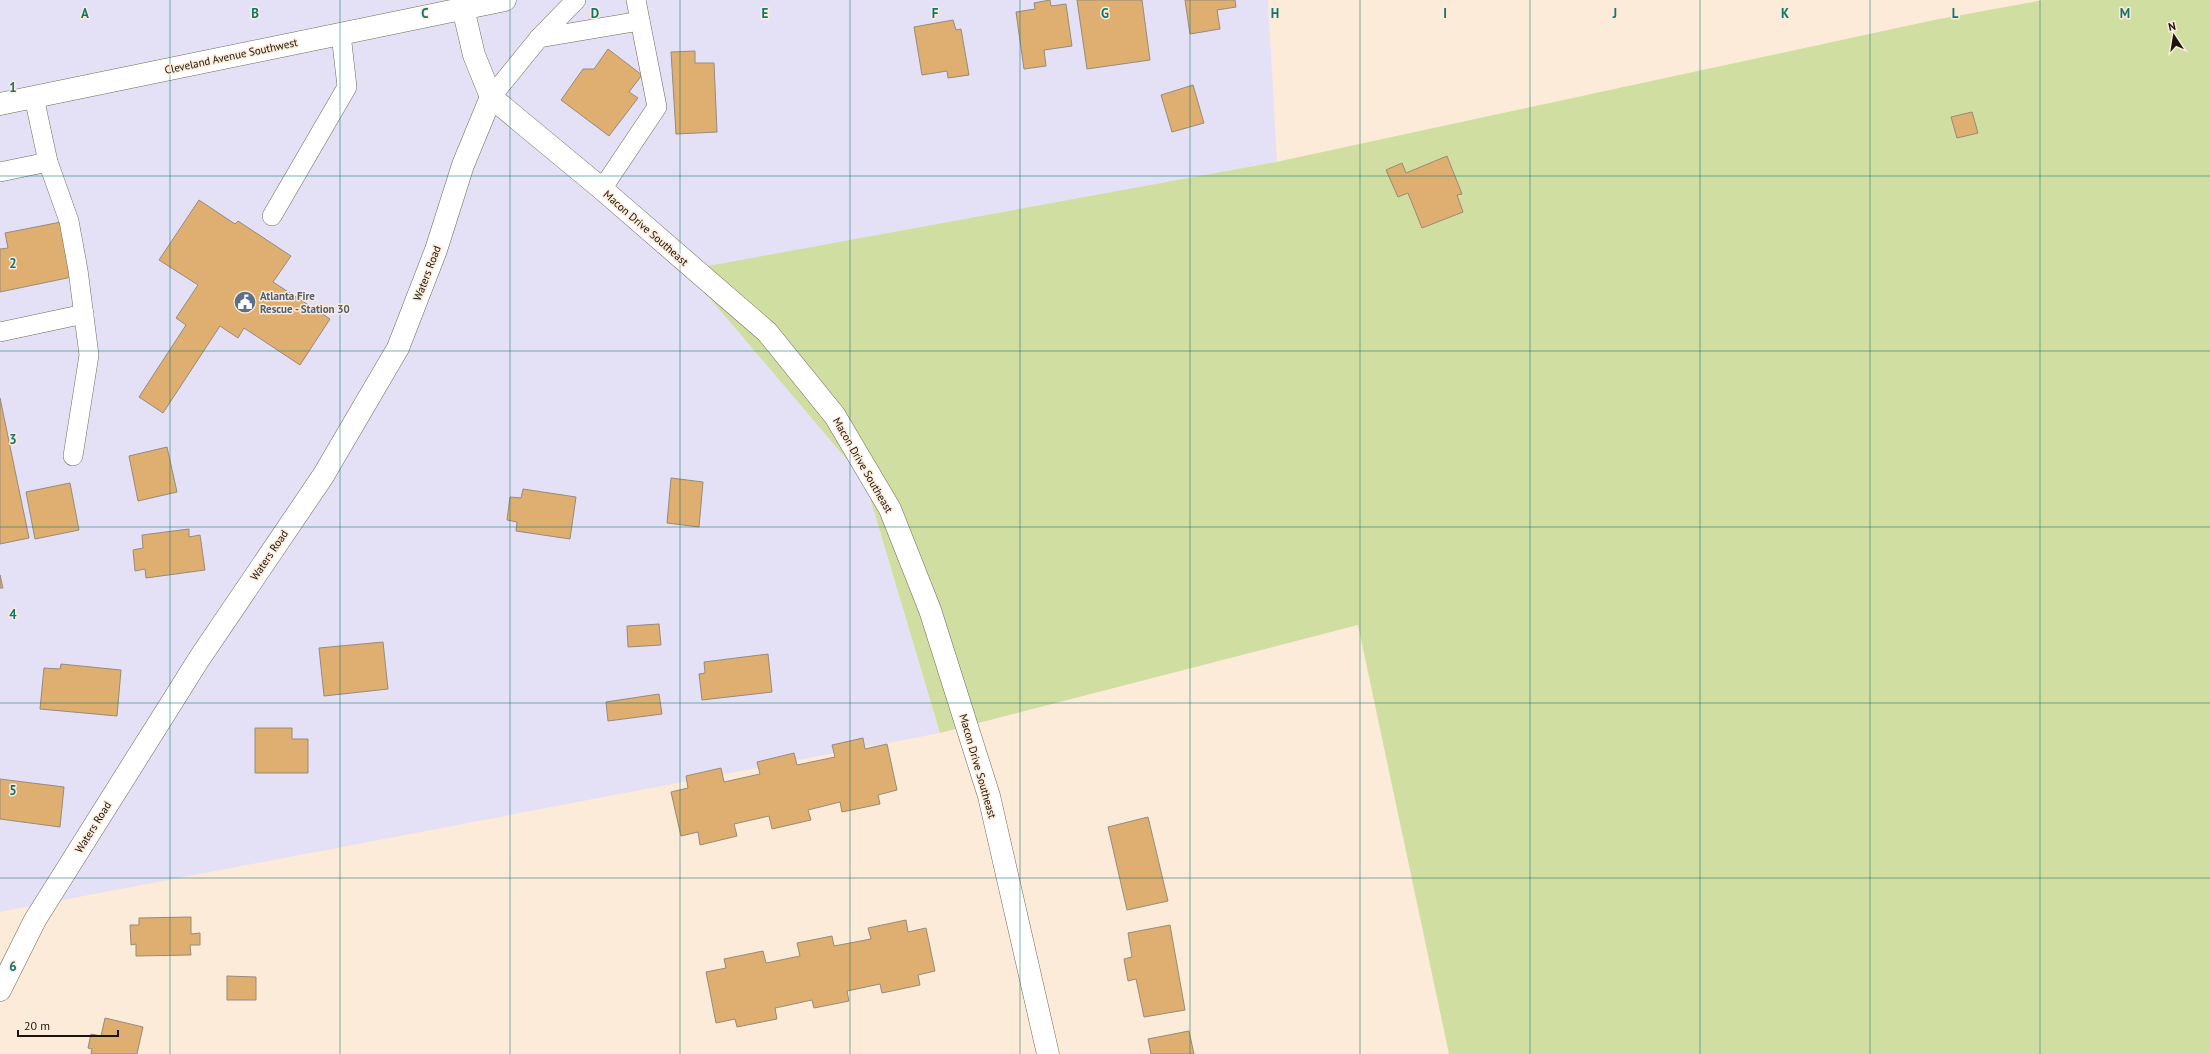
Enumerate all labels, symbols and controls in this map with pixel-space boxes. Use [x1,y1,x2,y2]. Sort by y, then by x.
text: A [81,5,89,22]
text: B [251,5,259,22]
text: C [421,5,429,22]
text: D [591,5,599,22]
text: E [762,5,769,22]
text: F [932,5,939,22]
text: G [1101,5,1109,22]
text: H [1271,5,1279,22]
text: I [1443,5,1447,22]
text: J [1612,5,1617,22]
text: K [1781,5,1789,22]
text: L [1952,5,1959,22]
text: M [2120,5,2130,22]
north arrow [2154,16,2194,56]
text: N [2167,19,2177,34]
street label: Cleveland Avenue Southwest [163,35,299,77]
text: 1 [9,79,17,96]
street label: Macon Drive Southeast [601,187,692,269]
street label: Waters Road [410,243,444,303]
text: 2 [9,255,17,272]
public building icon: Atlanta Fire Rescue - Station 30 [232,289,258,315]
place label: Atlanta Fire Rescue - Station 30 [260,289,350,316]
street label: Macon Drive Southeast [830,415,896,516]
text: 3 [9,431,17,448]
street label: Waters Road [247,527,291,583]
text: 4 [9,606,17,623]
street label: Macon Drive Southeast [956,712,1000,820]
text: 5 [9,782,17,799]
street label: Waters Road [72,799,114,855]
text: 6 [9,958,17,975]
scale bar [18,1012,118,1038]
text: 20 m [24,1018,50,1033]

